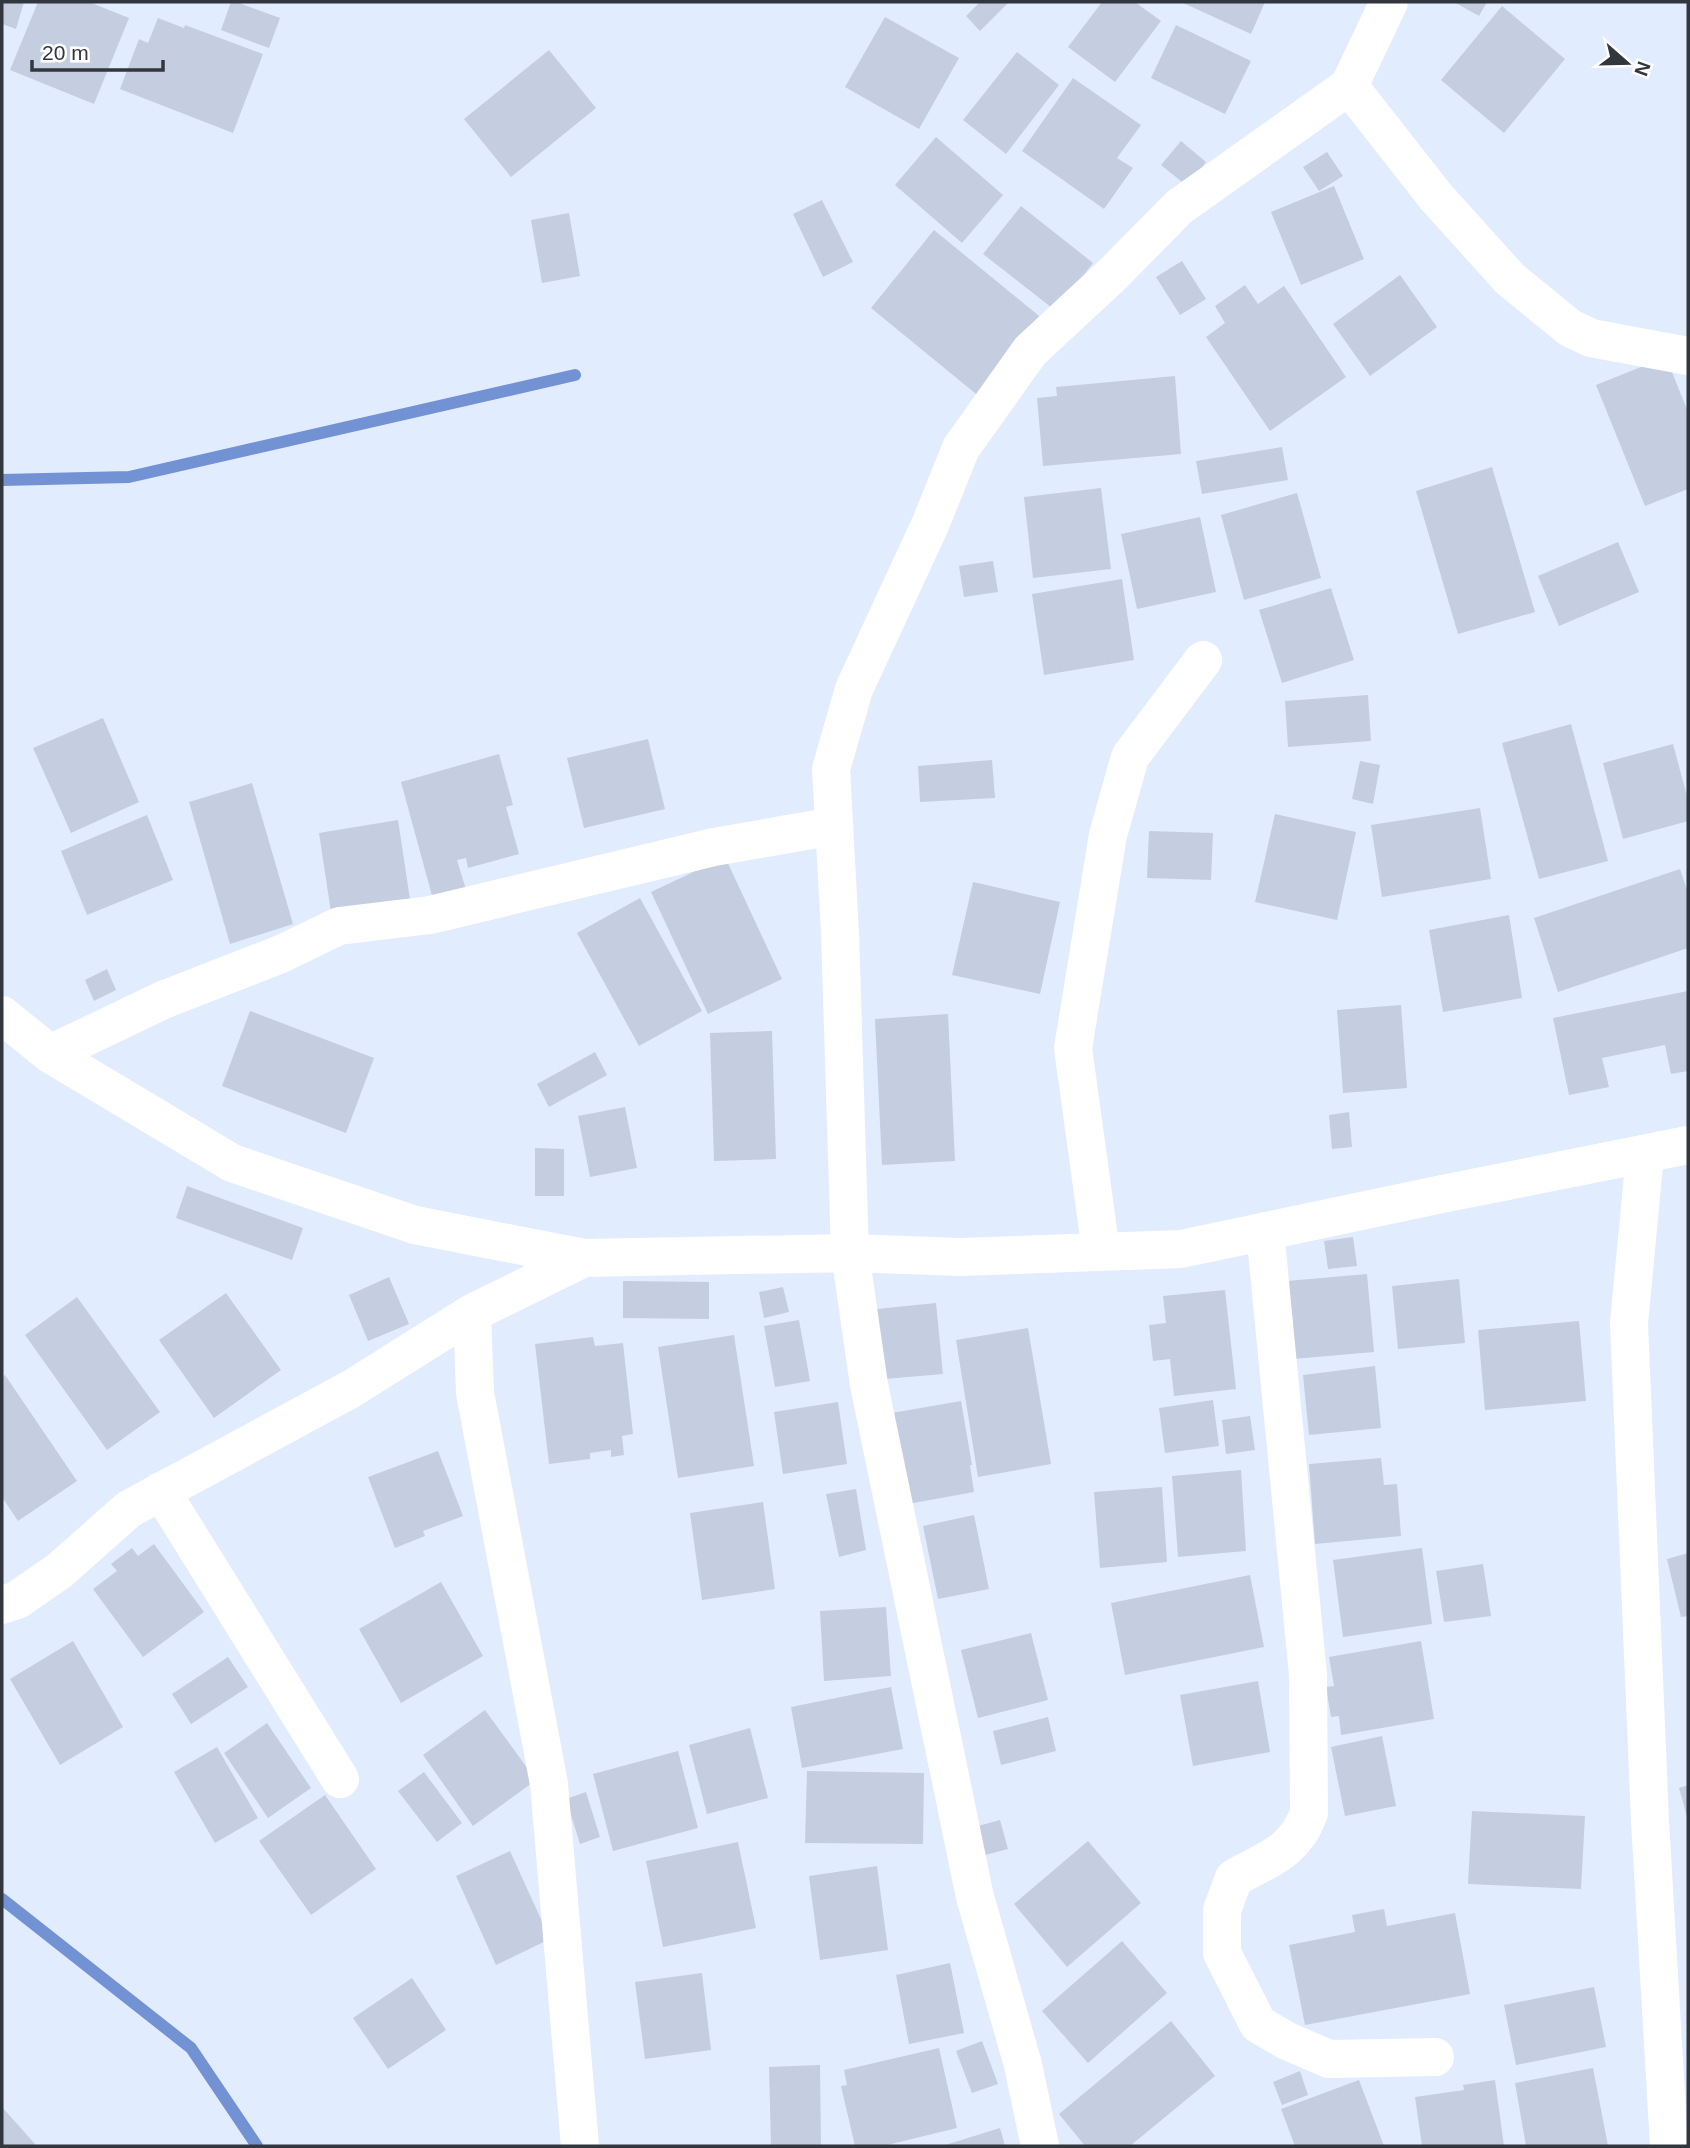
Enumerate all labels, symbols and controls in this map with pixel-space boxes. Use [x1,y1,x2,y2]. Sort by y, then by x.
scale bar [32,28,163,72]
north arrow [1592,28,1662,98]
text: 20 m [42,41,89,64]
text: N [1630,59,1655,79]

